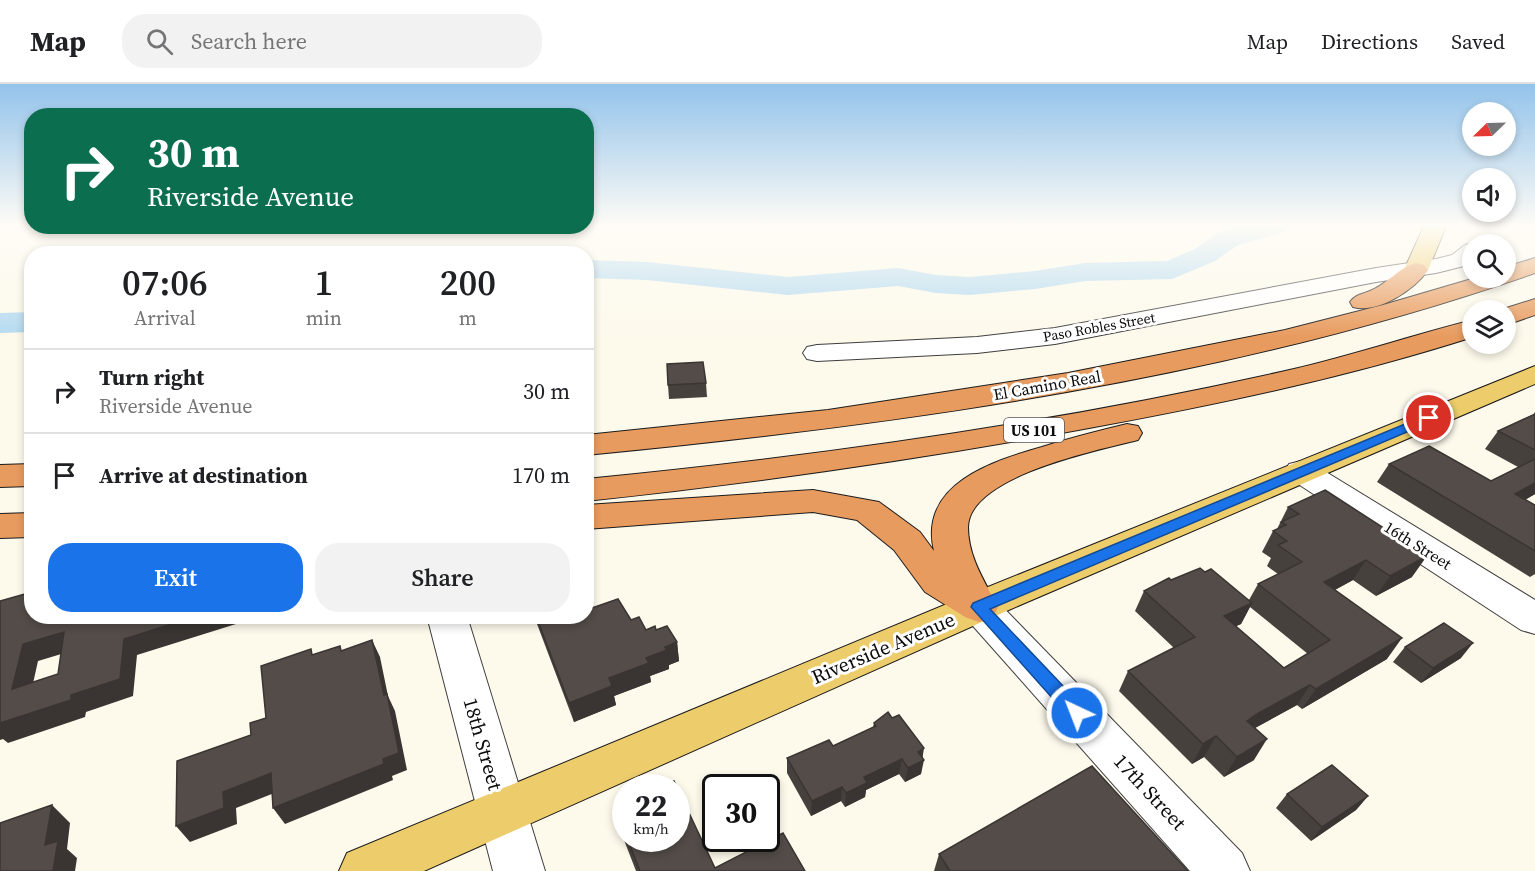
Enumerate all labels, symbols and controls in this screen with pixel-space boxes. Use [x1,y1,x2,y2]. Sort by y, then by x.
search box [122,14,542,68]
text: Map [30,22,86,60]
icon: search [143,25,176,58]
text: Search here [191,26,307,56]
text: Map [1247,27,1288,56]
text: Directions [1321,27,1418,56]
text: Saved [1451,27,1505,56]
north arrow [1462,102,1516,156]
map controls [1462,102,1516,354]
text: 30 m [147,123,240,181]
icon: right [48,132,126,210]
button: sound [1462,168,1516,222]
text: Riverside Avenue [147,178,354,215]
button: search [1462,234,1516,288]
text: 07:06 [122,258,208,307]
text: 1 [314,258,333,307]
text: 200 [440,258,496,307]
button: layers [1462,300,1516,354]
text: Arrival [134,304,196,332]
text: min [306,304,342,332]
text: m [459,304,477,332]
street label: Paso Robles Street [1041,307,1157,347]
text: Turn right [99,362,204,392]
street label: El Camino Real [991,365,1103,405]
icon: right [48,375,81,408]
text: 30 m [523,376,570,406]
text: Riverside Avenue [99,392,252,420]
pin [1403,392,1454,443]
icon: arrive [1412,401,1445,434]
road number: US 101 [1004,418,1064,442]
icon: arrive [48,459,81,492]
text: Arrive at destination [99,460,308,490]
text: 170 m [512,460,570,490]
street label: 16th Street [1380,516,1457,575]
button: Exit [48,543,303,612]
button: Share [315,543,570,612]
street label: Riverside Avenue [807,605,959,691]
position arrow [1045,681,1109,745]
street label: 18th Street [456,695,510,794]
street label: 17th Street [1107,748,1193,837]
speed limit sign: 30 [702,774,780,852]
text: 22 [635,785,667,826]
text: km/h [633,818,669,839]

